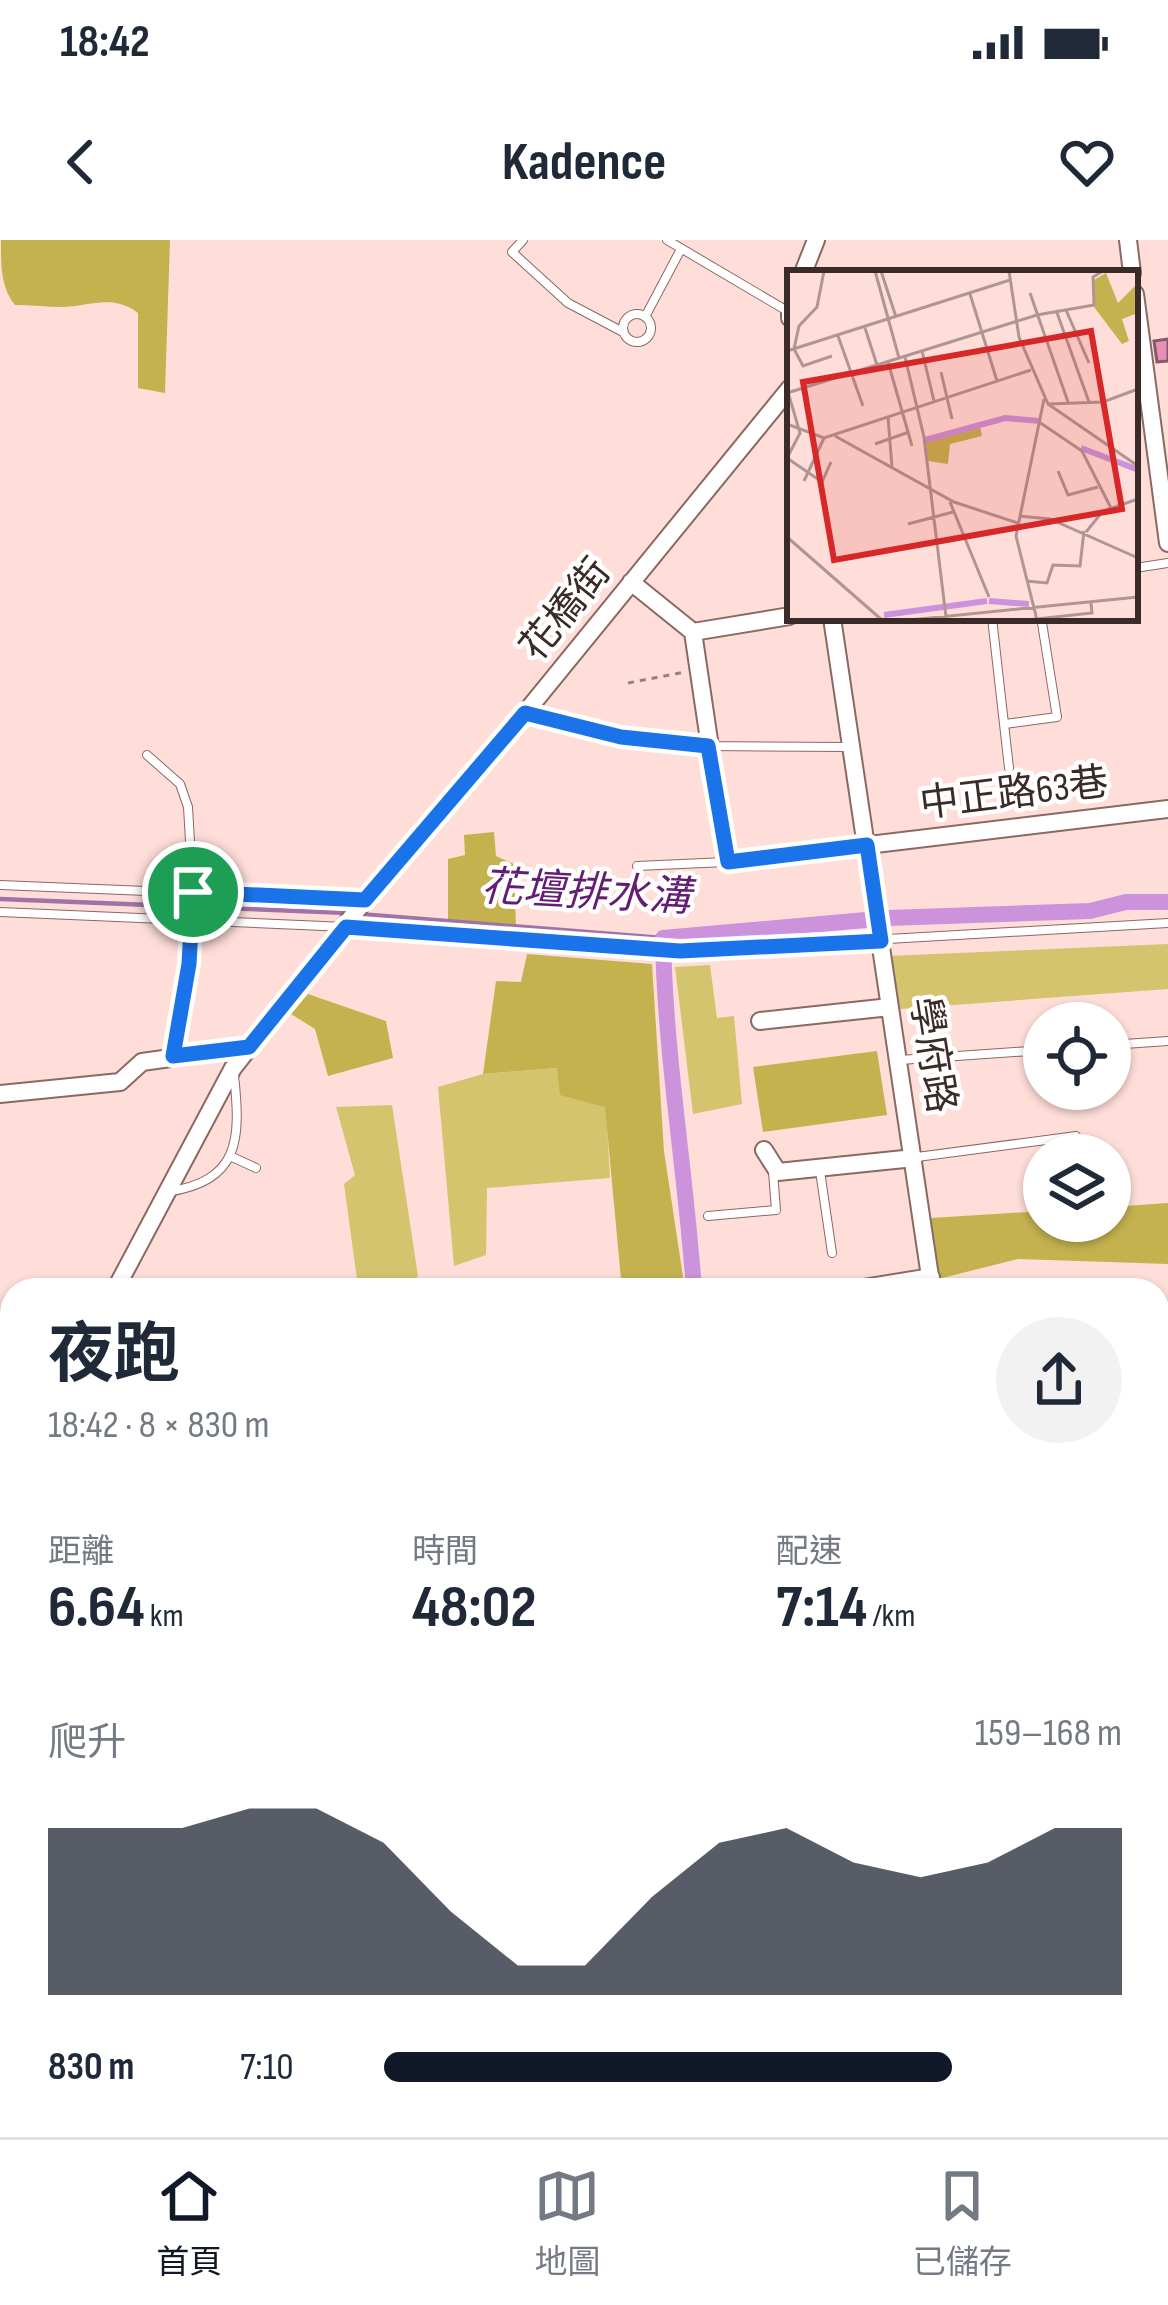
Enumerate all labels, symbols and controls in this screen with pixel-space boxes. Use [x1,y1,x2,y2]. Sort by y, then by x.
text: 18:42 [60,15,150,70]
icon: back [48,129,114,195]
icon: heart [1054,129,1120,195]
text: Kadence [502,130,666,195]
inset map [787,270,1138,621]
street label: 花橋街 [511,550,621,670]
street label: 中正路63巷 [917,759,1111,829]
pin [142,841,244,943]
icon: arrive [160,859,226,925]
water label: 花壇排水溝 [480,862,697,924]
street label: 學府路 [900,994,964,1116]
map controls [1023,1002,1131,1242]
button: locate [1023,1002,1131,1110]
button: layers [1023,1134,1131,1242]
text: 夜跑 [48,1317,180,1396]
button: share [996,1317,1122,1443]
text: 18:42 · 8 × 830 m [48,1402,269,1449]
text: 距離 [48,1532,114,1572]
text: 時間 [412,1532,478,1572]
text: 配速 [776,1532,842,1572]
text: 6.64 [48,1572,145,1644]
text: 48:02 [412,1572,537,1644]
text: 7:14 [776,1572,867,1644]
text: km [145,1596,184,1636]
text: /km [867,1596,915,1636]
text: 159–168 m [975,1710,1122,1757]
text: 爬升 [48,1720,126,1767]
text: 830 m [48,2044,134,2091]
text: 7:10 [240,2044,294,2091]
tab: 首頁 [156,2163,222,2283]
tab: 地圖 [534,2163,600,2283]
tab: 已儲存 [913,2163,1012,2283]

